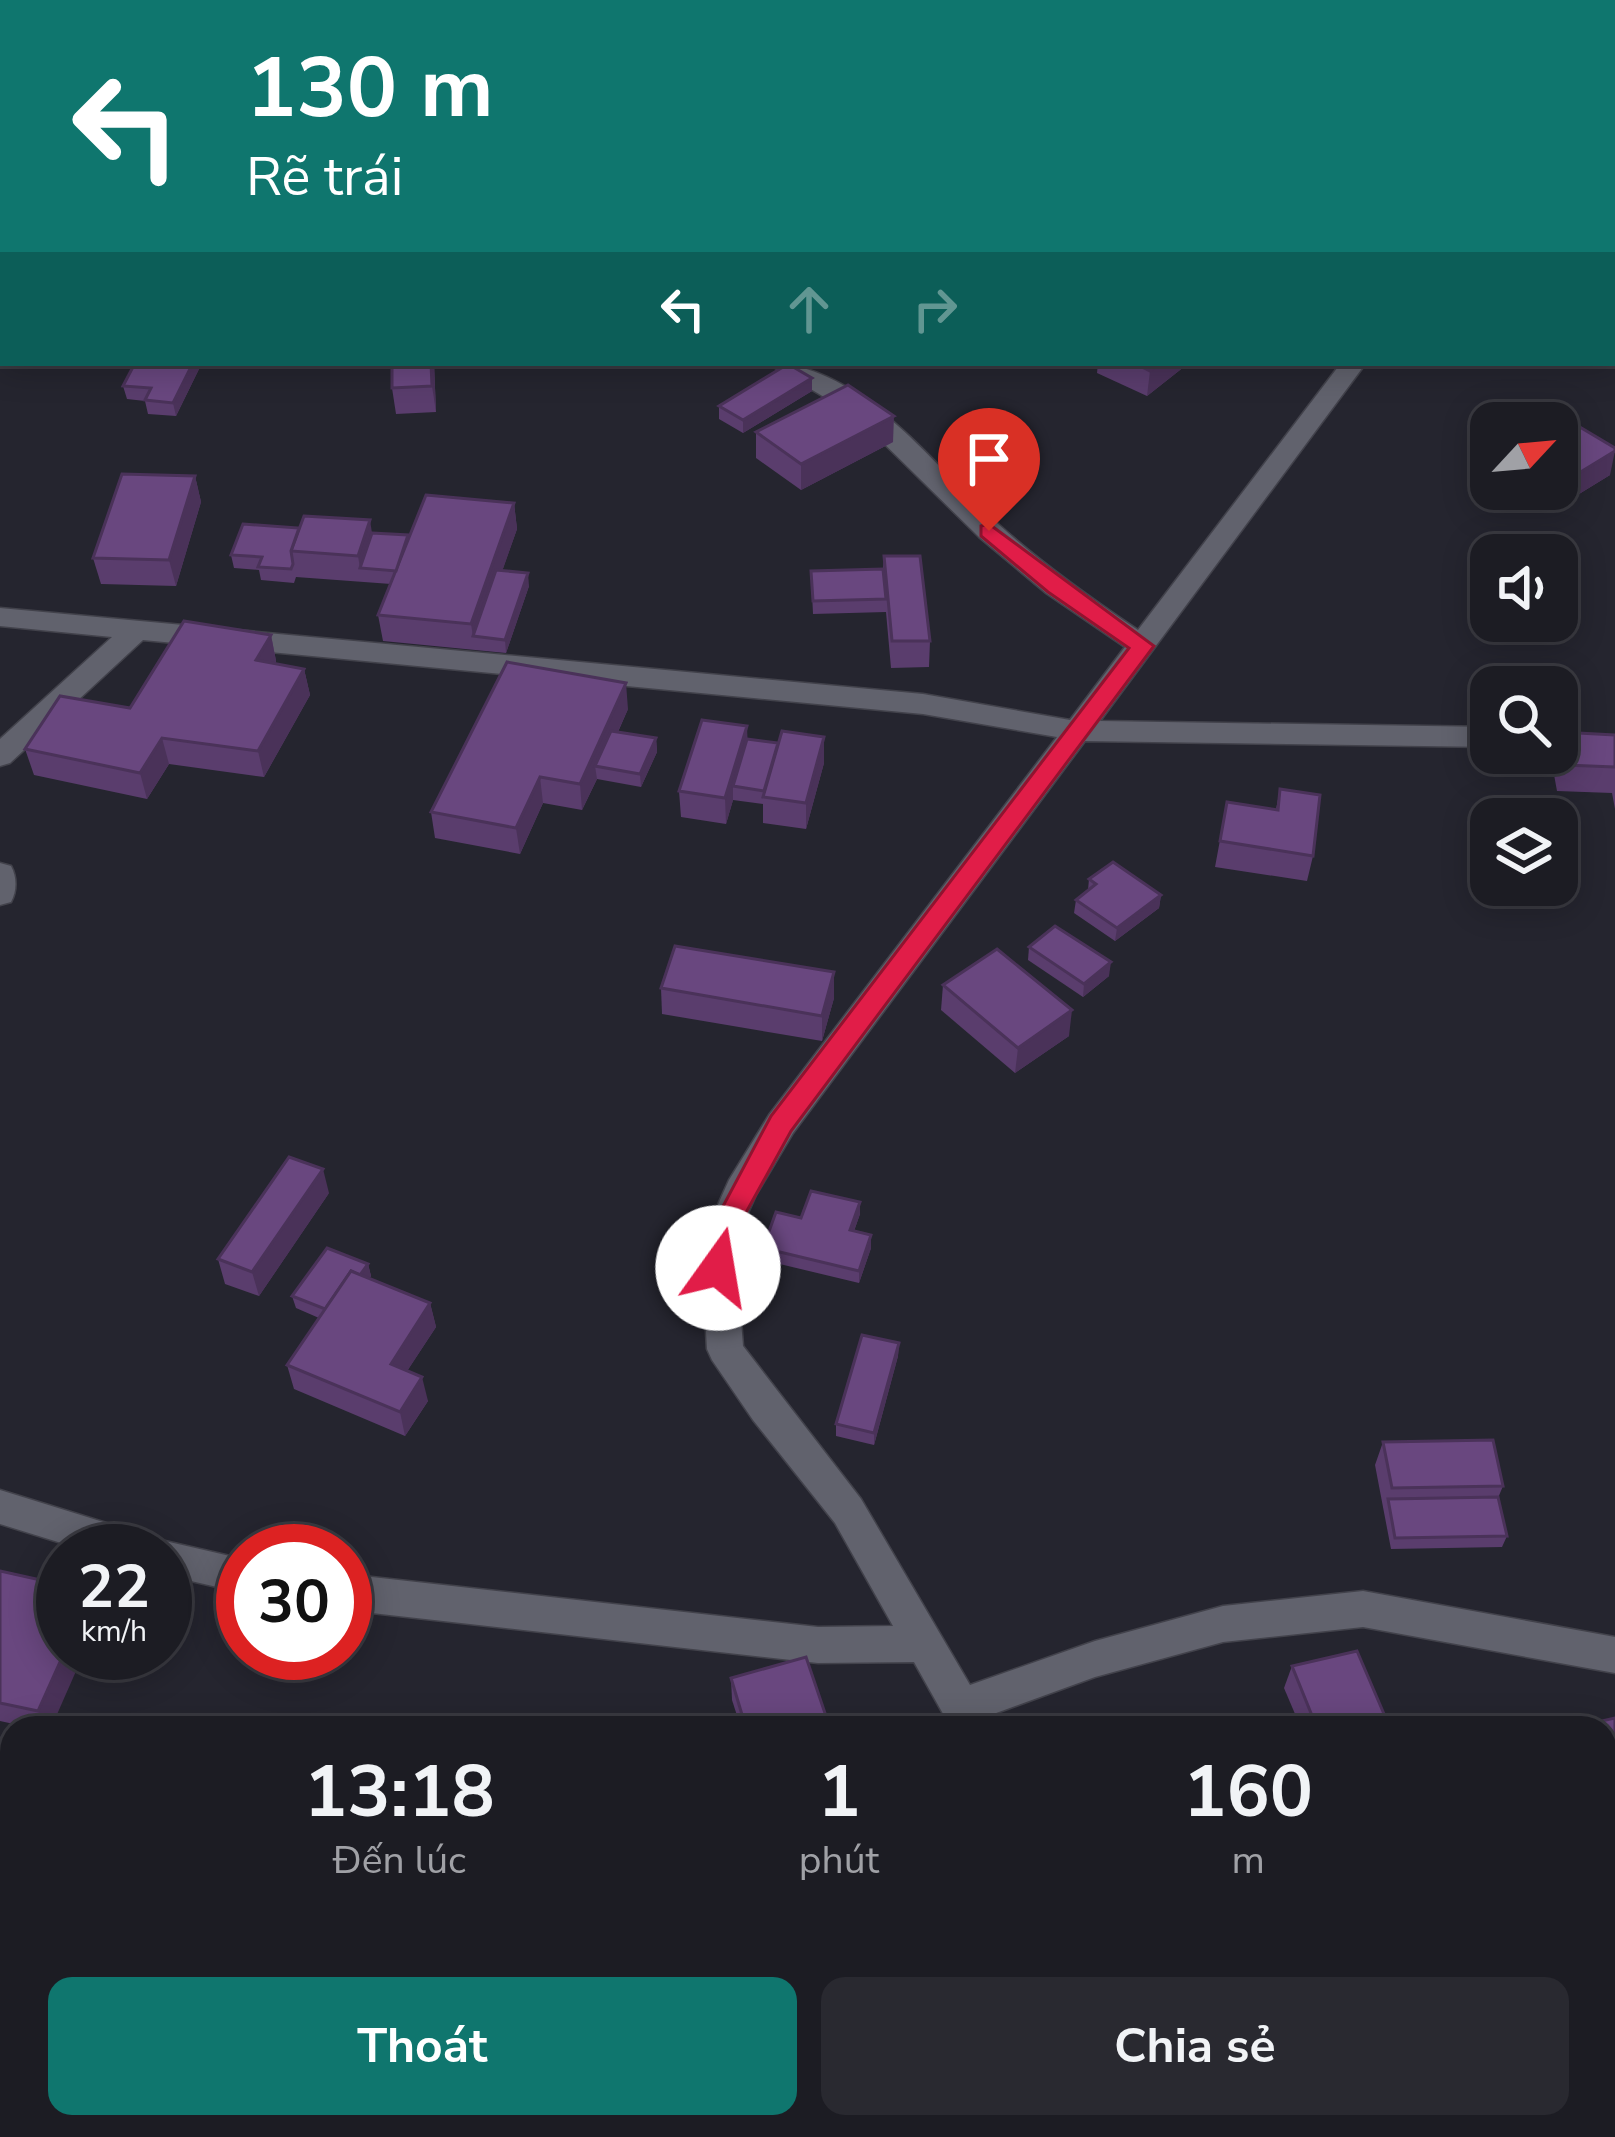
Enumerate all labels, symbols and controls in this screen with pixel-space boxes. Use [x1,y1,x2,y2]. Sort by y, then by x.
text: 130 m [246,31,494,146]
icon: left [48,48,204,204]
text: Rẽ trái [246,140,403,214]
icon: left [650,276,716,342]
icon: ahead [776,276,842,342]
icon: right [902,276,968,342]
north arrow [1470,402,1578,510]
map controls [1470,402,1578,906]
pin [938,408,1040,531]
icon: arrive [956,426,1022,492]
button: sound [1470,534,1578,642]
button: search [1470,666,1578,774]
button: layers [1470,798,1578,906]
position arrow [655,1205,781,1331]
speed limit sign: 30 [216,1524,372,1680]
text: 22 [78,1546,150,1628]
text: km/h [81,1611,147,1652]
text: 13:18 [304,1743,495,1841]
text: 1 [817,1743,861,1841]
text: 160 [1183,1743,1313,1841]
text: Đến lúc [333,1834,466,1887]
text: phút [799,1834,879,1887]
text: m [1231,1834,1265,1887]
button: Thoát [48,1977,797,2115]
button: Chia sẻ [821,1977,1569,2115]

